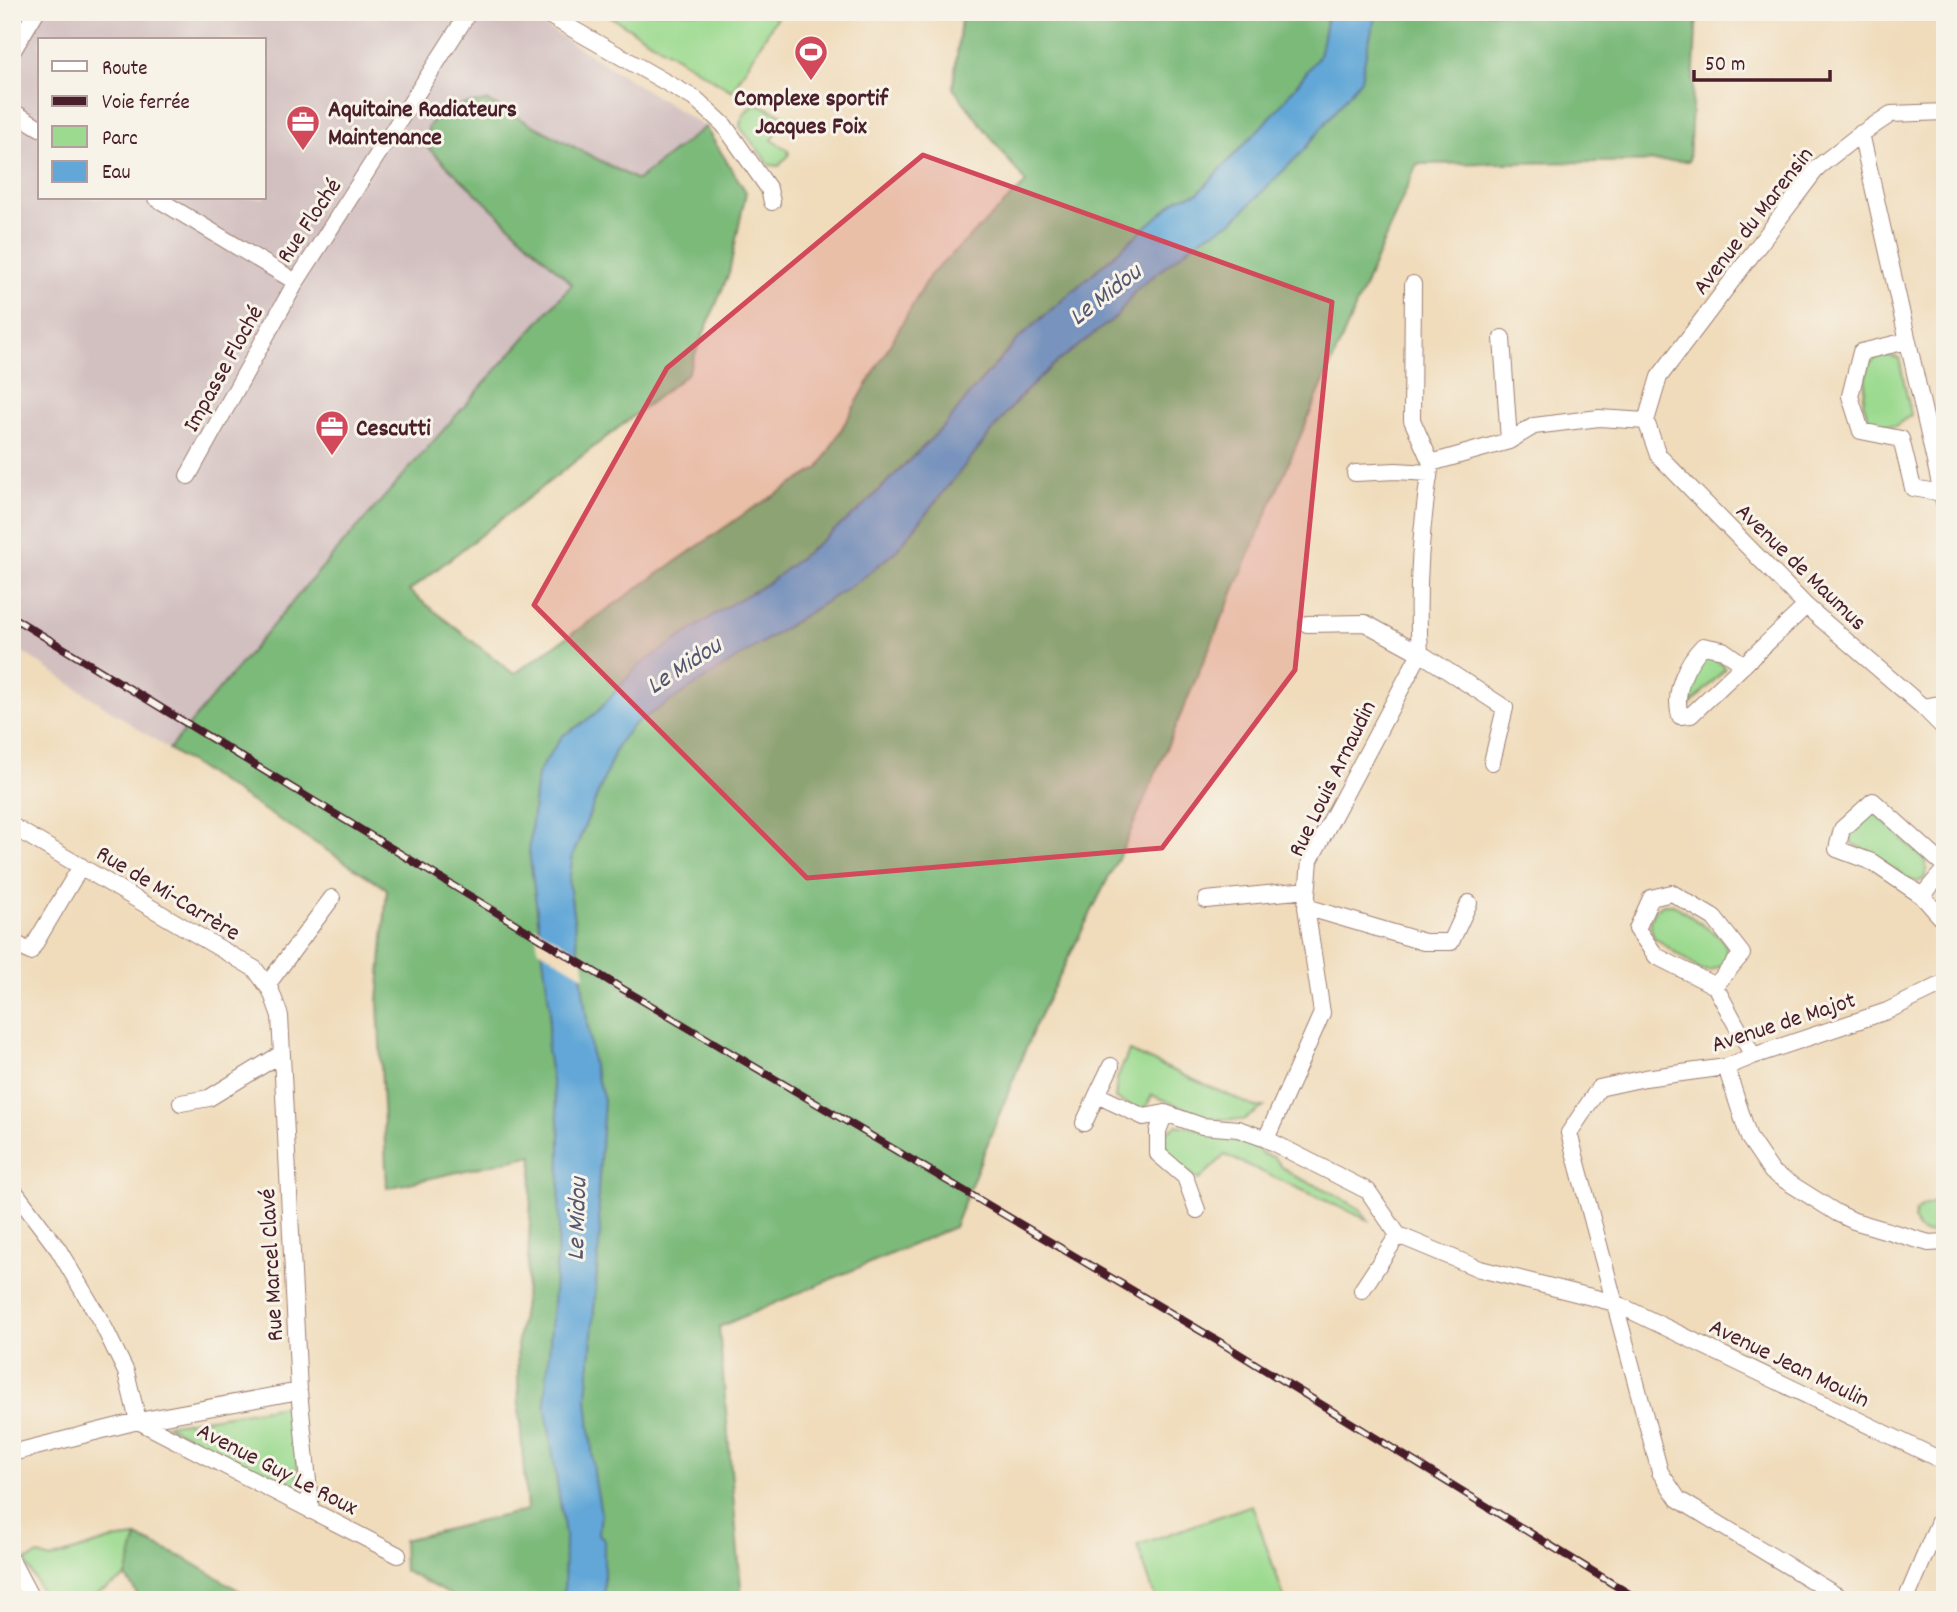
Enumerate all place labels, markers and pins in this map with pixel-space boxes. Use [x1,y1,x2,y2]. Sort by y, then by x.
sports icon: Complexe sportif Jacques Foix [792,33,830,82]
place label: Complexe sportif Jacques Foix [734,83,889,145]
place label: Aquitaine Radiateurs Maintenance [328,94,517,156]
office icon: Aquitaine Radiateurs Maintenance [284,103,322,152]
office icon: Cescutti [313,408,351,457]
place label: Cescutti [356,413,431,447]

